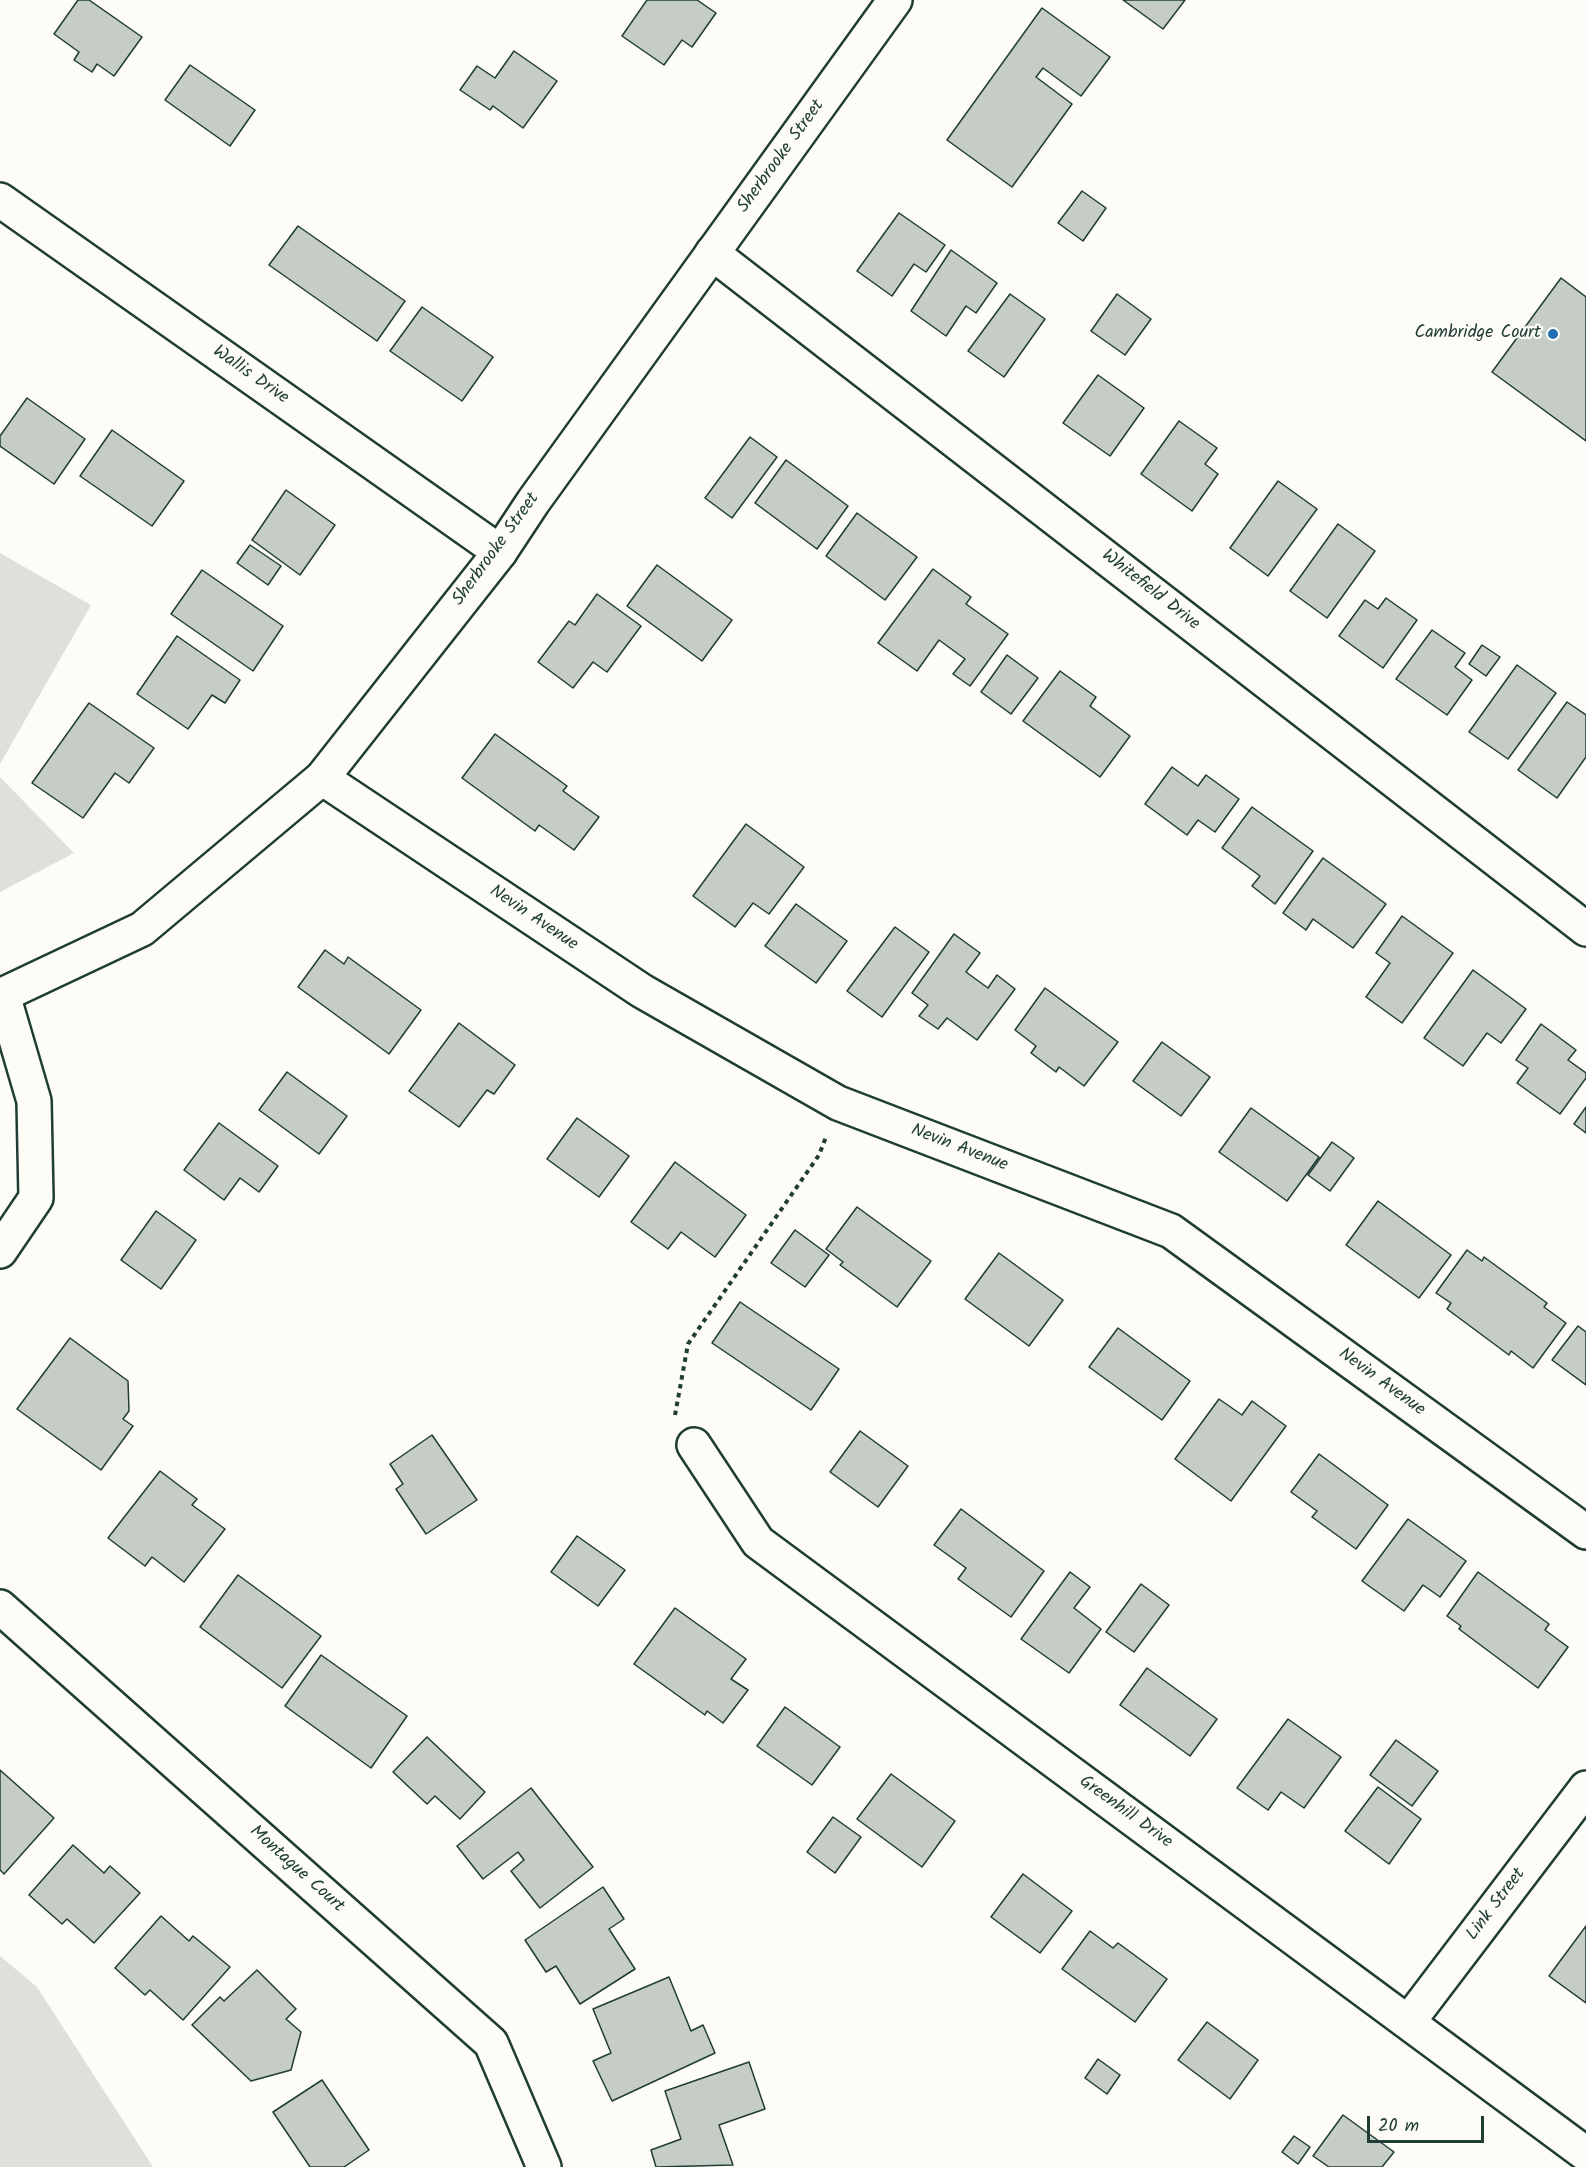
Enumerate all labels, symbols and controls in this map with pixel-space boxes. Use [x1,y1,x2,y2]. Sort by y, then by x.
street label: Sherbrooke Street [734,96,830,218]
place label: Cambridge Court [1414,323,1541,345]
marker: Cambridge Court [1546,327,1560,341]
street label: Wallis Drive [208,342,292,410]
street label: Sherbrooke Street [449,489,545,611]
street label: Whitefield Drive [1097,546,1203,636]
street label: Nevin Avenue [485,882,581,956]
street label: Nevin Avenue [908,1121,1010,1177]
street label: Nevin Avenue [1333,1344,1429,1422]
street label: Greenhill Drive [1074,1772,1176,1854]
street label: Montague Court [244,1822,348,1918]
street label: Link Street [1463,1865,1531,1945]
scale bar [1370,2104,1487,2142]
text: 20 m [1378,2112,1419,2141]

